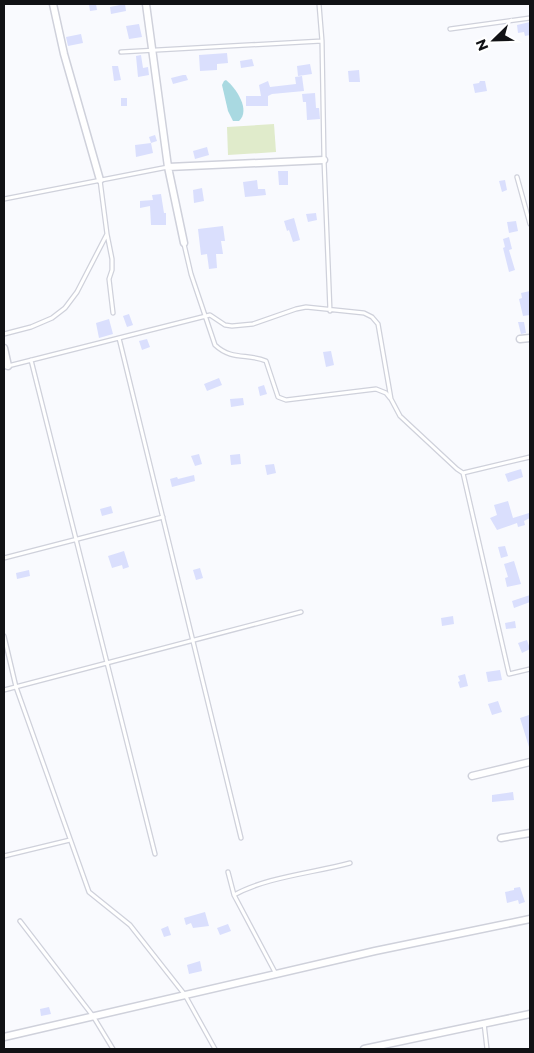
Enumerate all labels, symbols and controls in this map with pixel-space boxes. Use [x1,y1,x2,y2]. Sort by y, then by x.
north arrow [469,15,519,65]
text: N [472,36,493,54]

